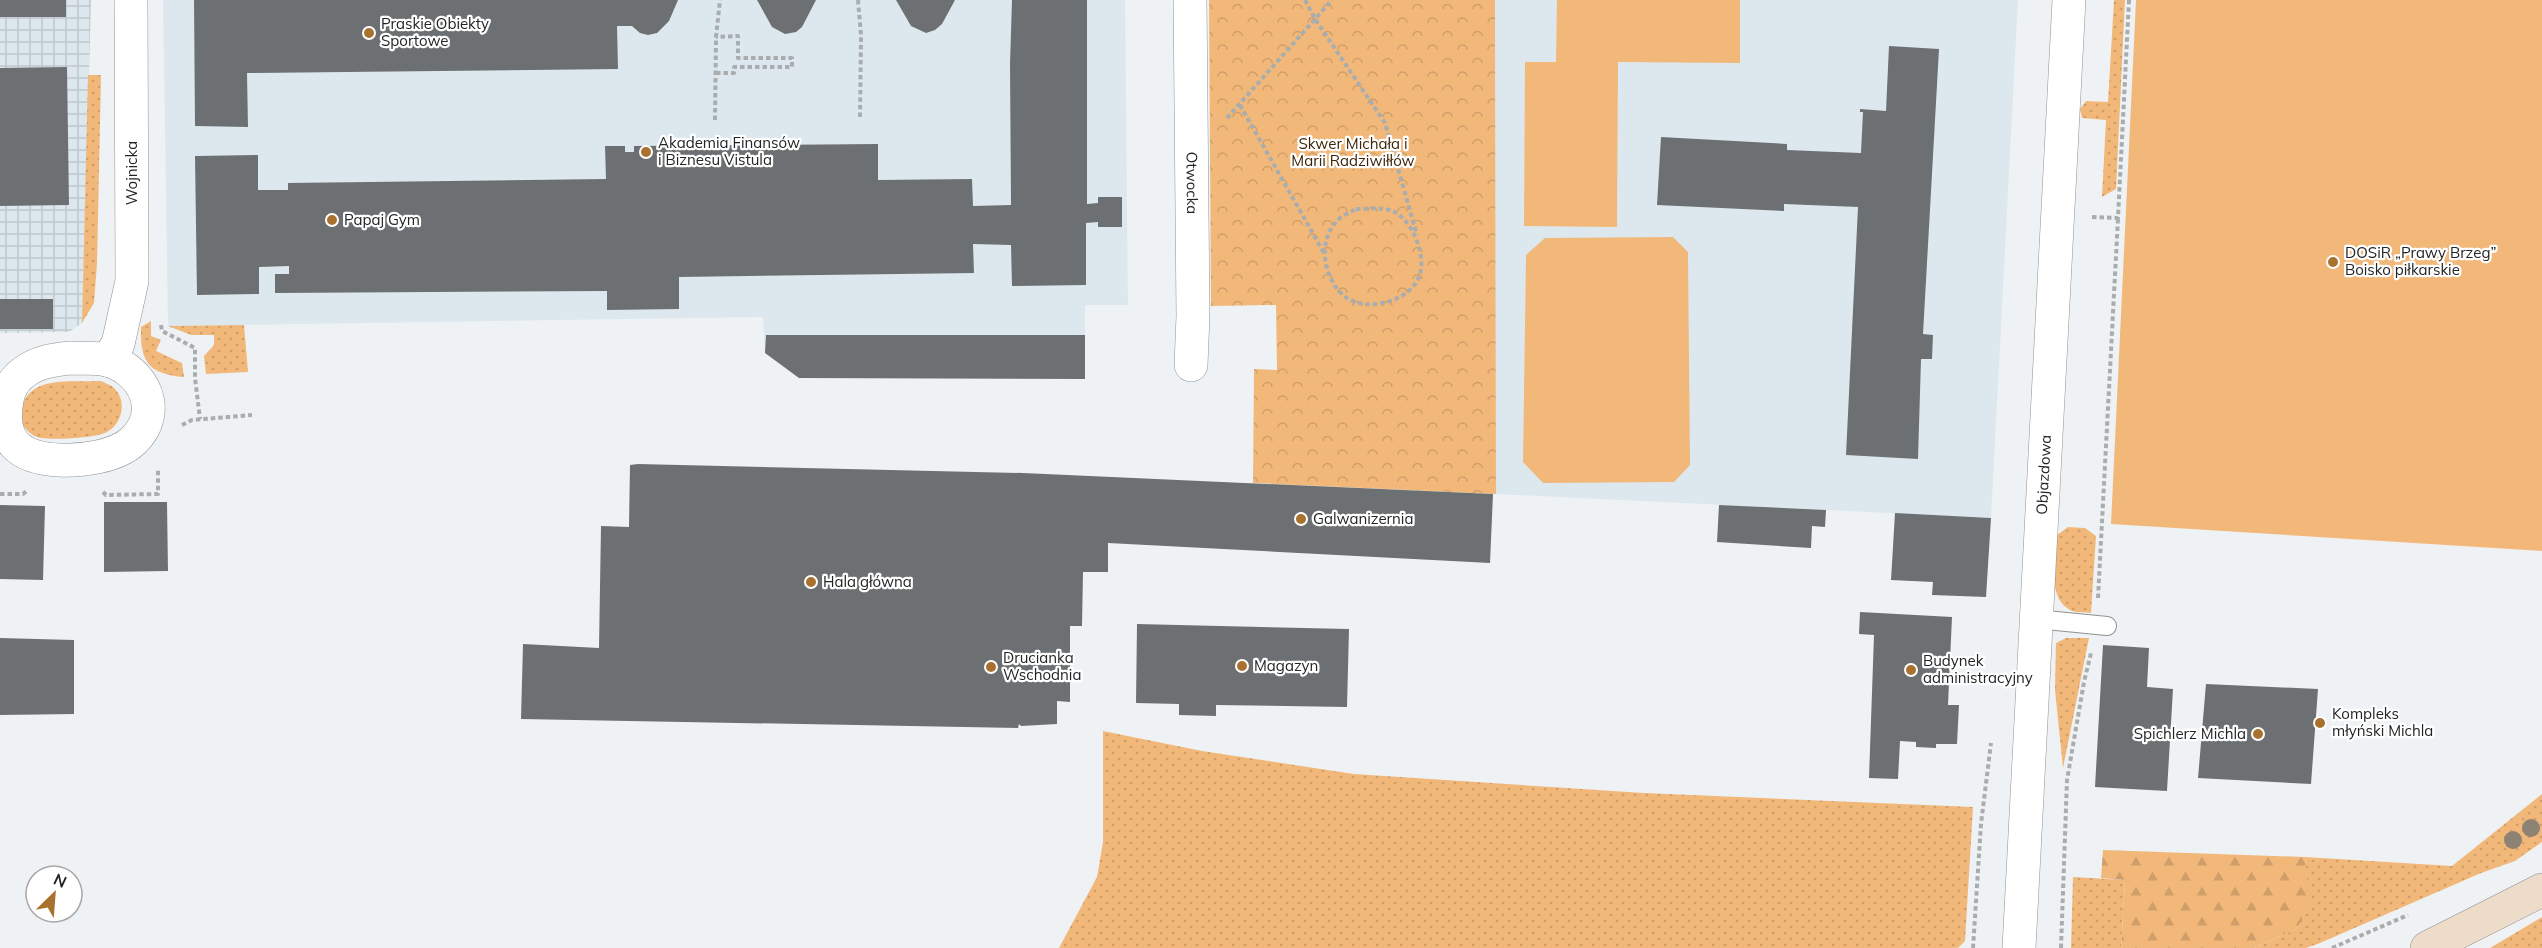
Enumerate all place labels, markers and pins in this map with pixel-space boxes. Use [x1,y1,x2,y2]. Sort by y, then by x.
place label: Praskie Obiekty Sportowe [381,14,489,50]
marker: Praskie Obiekty Sportowe [362,26,376,40]
place label: Akademia Finansów i Biznesu Vistula [658,133,800,169]
marker: Akademia Finansów i Biznesu Vistula [639,145,653,159]
place label: Papaj Gym [344,210,420,229]
marker: Papaj Gym [325,213,339,227]
place label: DOSiR „Prawy Brzeg” Boisko piłkarskie [2345,243,2496,279]
marker: DOSiR „Prawy Brzeg” Boisko piłkarskie [2326,255,2340,269]
place label: Galwanizernia [1313,509,1413,528]
marker: Galwanizernia [1294,512,1308,526]
place label: Hala główna [823,572,912,591]
marker: Hala główna [804,575,818,589]
place label: Drucianka Wschodnia [1003,648,1081,684]
place label: Budynek administracyjny [1923,651,2033,687]
place label: Magazyn [1254,656,1318,675]
marker: Magazyn [1235,659,1249,673]
marker: Drucianka Wschodnia [984,660,998,674]
marker: Budynek administracyjny [1904,663,1918,677]
place label: Kompleks młyński Michla [2332,704,2433,740]
marker: Kompleks młyński Michla [2313,716,2327,730]
place label: Spichlerz Michla [2134,724,2246,743]
marker: Spichlerz Michla [2251,727,2265,741]

